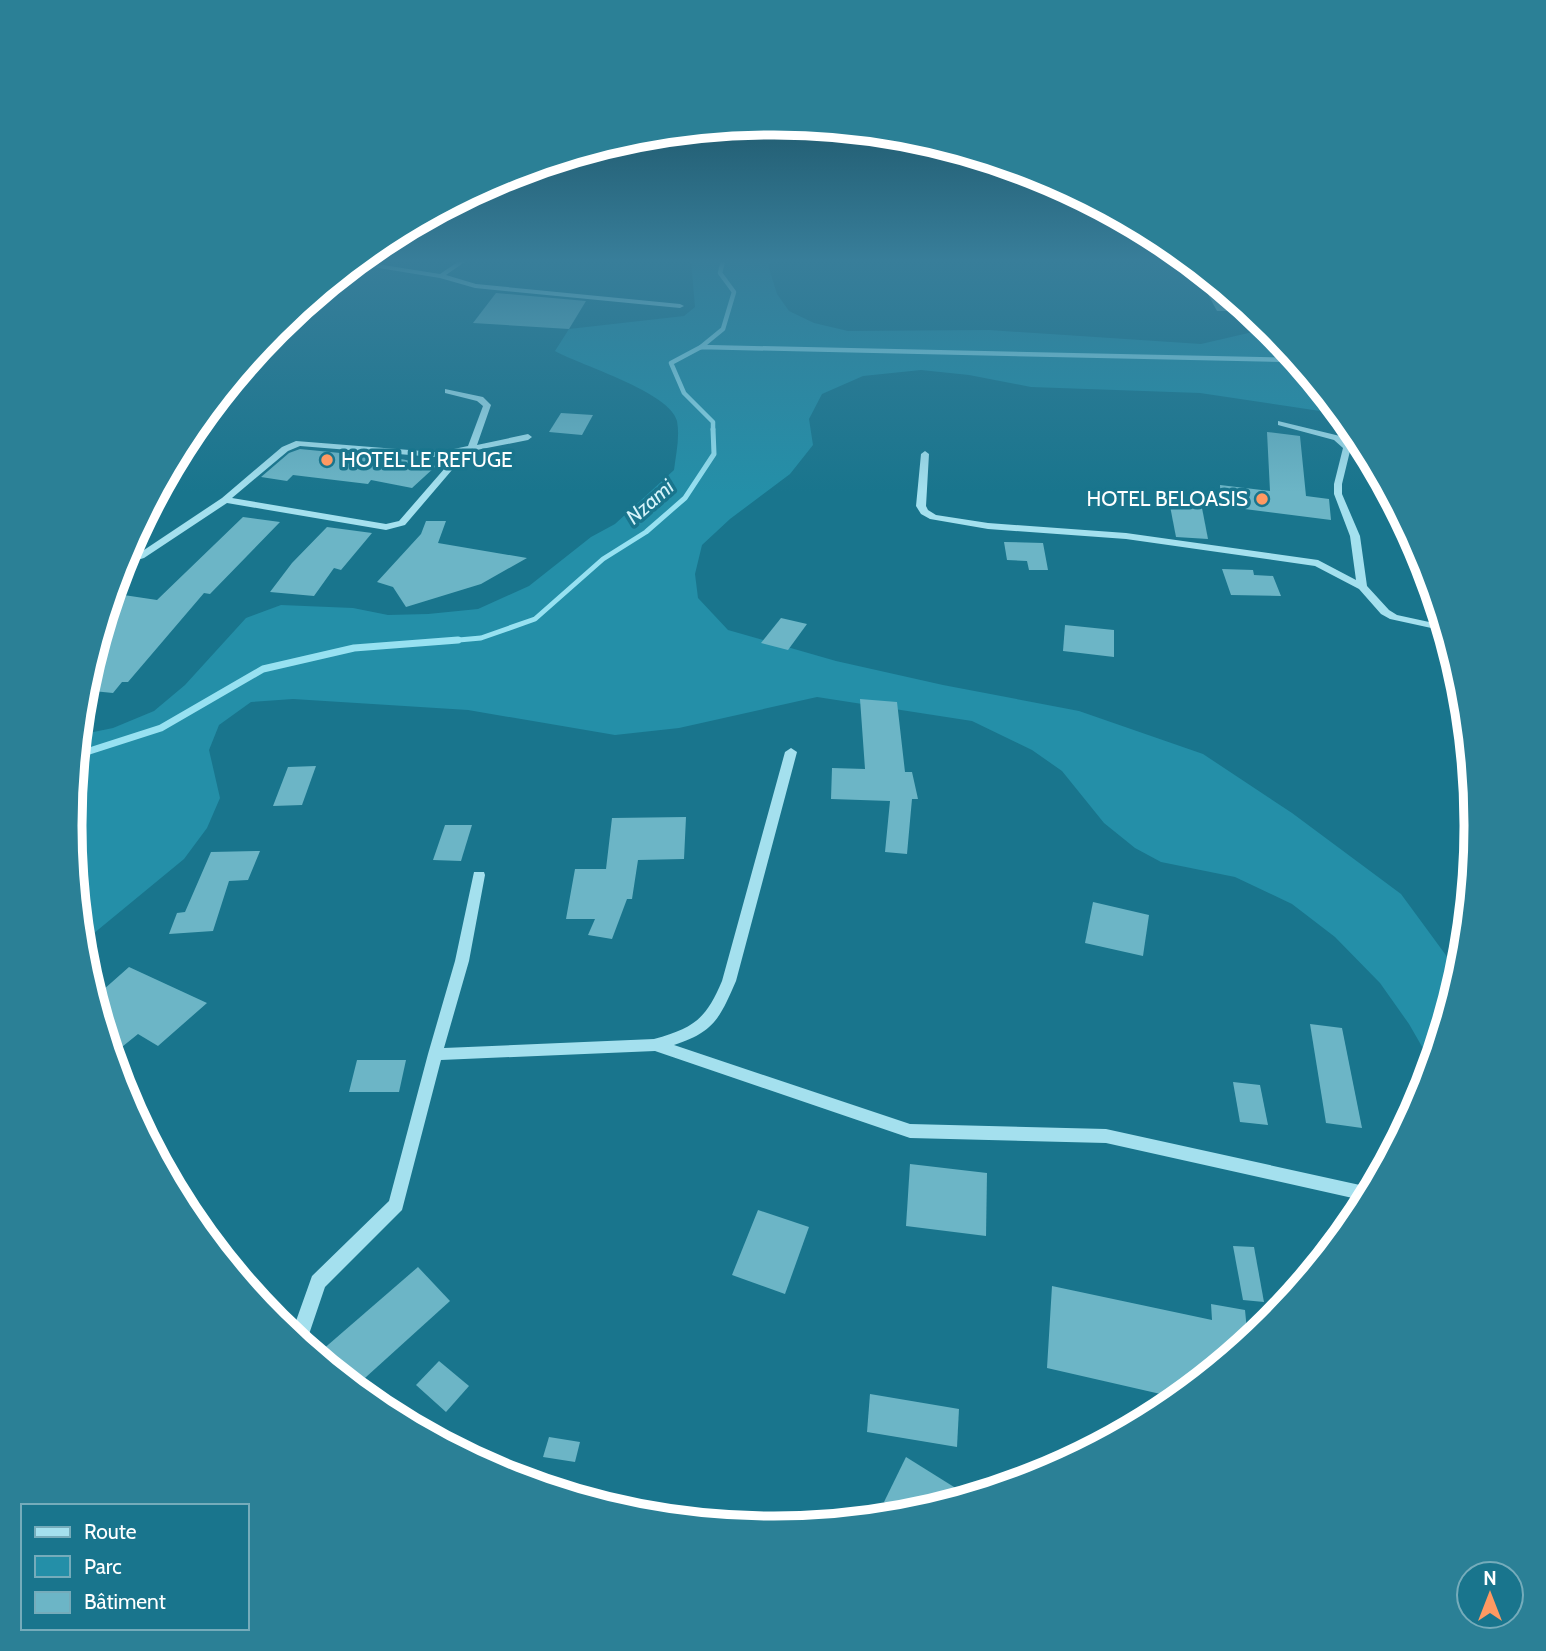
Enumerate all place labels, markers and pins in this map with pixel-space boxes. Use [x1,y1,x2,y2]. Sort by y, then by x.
place label: HOTEL LE REFUGE [341,447,513,472]
marker: HOTEL LE REFUGE [319,452,335,468]
place label: HOTEL BELOASIS [1086,486,1248,511]
marker: HOTEL BELOASIS [1254,491,1270,507]

